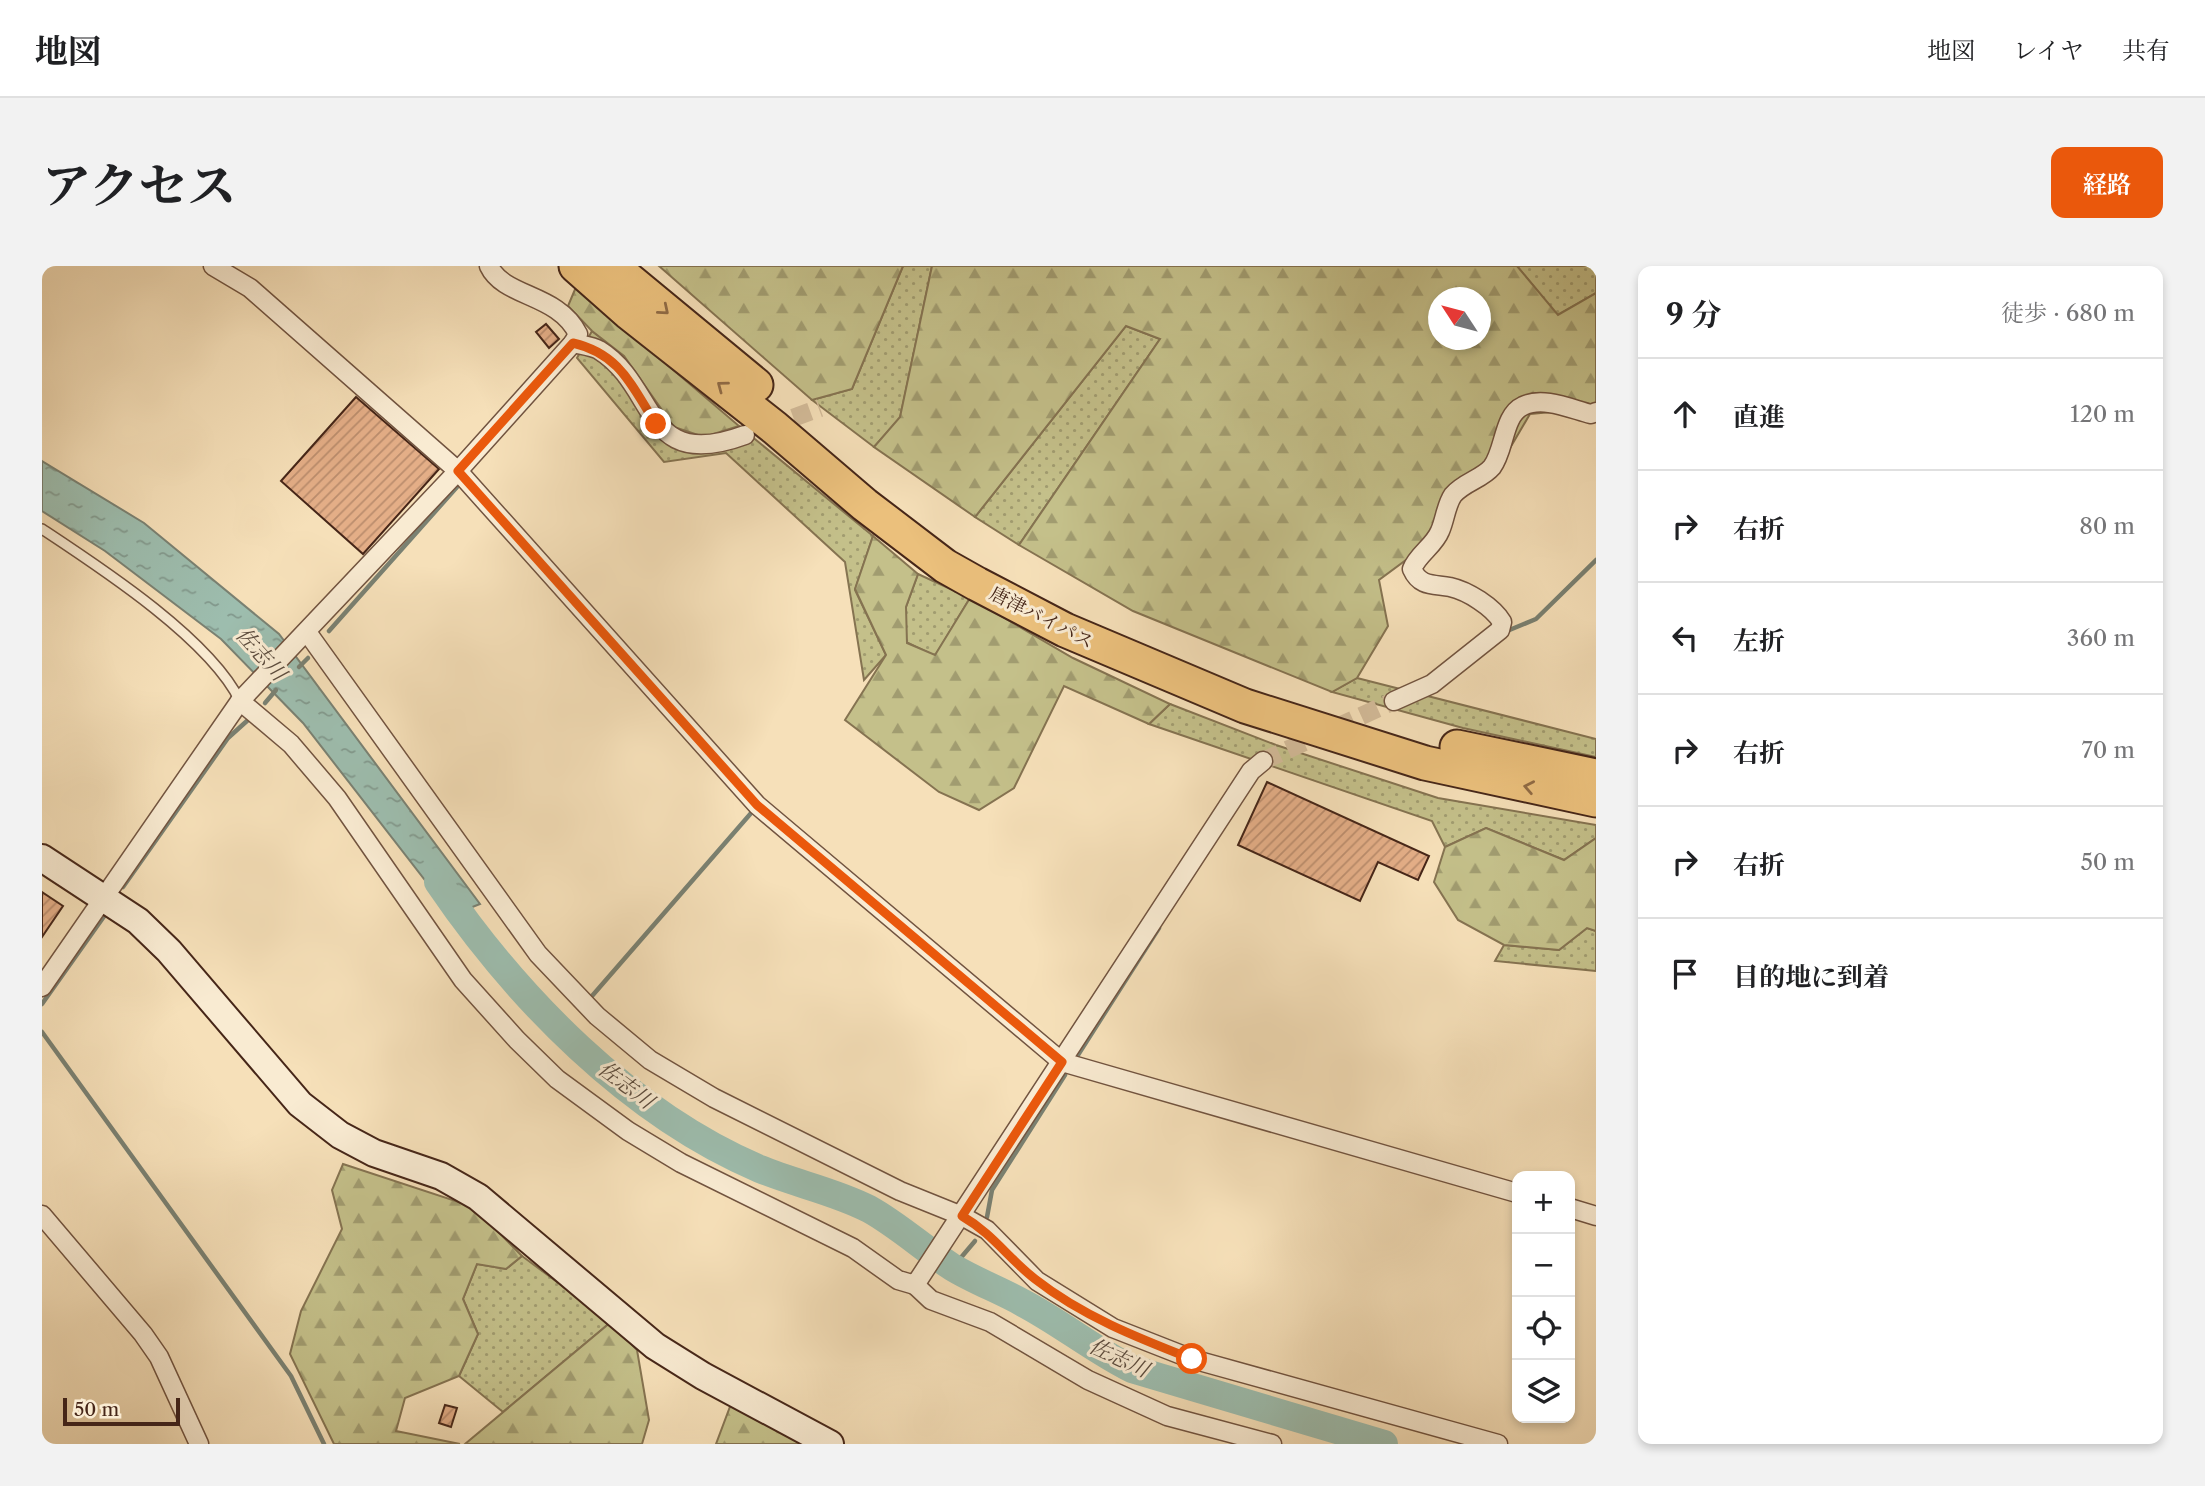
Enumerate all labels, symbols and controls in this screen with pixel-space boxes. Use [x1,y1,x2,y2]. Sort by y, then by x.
text: 地図 [35,31,101,72]
text: 地図 [1927,36,1975,65]
text: レイヤ [2013,36,2084,65]
text: 共有 [2122,36,2170,65]
button: 経路 [2051,147,2163,218]
text: アクセス [42,155,237,216]
north arrow [1428,287,1491,350]
text: 9 分 [1666,296,1721,333]
text: 徒歩 · 680 m [2001,299,2135,327]
one-way arrow [656,302,669,314]
one-way arrow [717,382,730,395]
icon: ahead [1666,395,1704,433]
text: 120 m [2070,400,2135,428]
text: 直進 [1733,401,1785,433]
route end [640,408,671,439]
icon: right [1666,507,1704,545]
text: 80 m [2079,512,2135,540]
text: 右折 [1733,513,1785,545]
street label: 唐津バイパス [986,581,1098,653]
icon: left [1666,619,1704,657]
water label: 佐志川 [231,622,293,687]
text: 360 m [2067,624,2135,652]
text: 左折 [1733,625,1785,657]
icon: right [1666,731,1704,769]
text: 70 m [2082,736,2135,764]
text: 右折 [1733,737,1785,769]
one-way arrow [1523,780,1535,795]
icon: right [1666,843,1704,881]
text: 50 m [2080,848,2135,876]
text: 右折 [1733,849,1785,881]
icon: arrive [1666,955,1704,993]
text: 目的地に到着 [1733,961,1889,993]
water label: 佐志川 [594,1056,661,1115]
map controls [1512,1171,1575,1423]
button: + [1512,1171,1575,1234]
button: − [1512,1234,1575,1297]
button: locate [1512,1297,1575,1360]
water label: 佐志川 [1085,1333,1155,1383]
route start [1176,1343,1207,1374]
button: layers [1512,1360,1575,1423]
scale bar [63,1395,180,1427]
text: 50 m [74,1398,119,1421]

